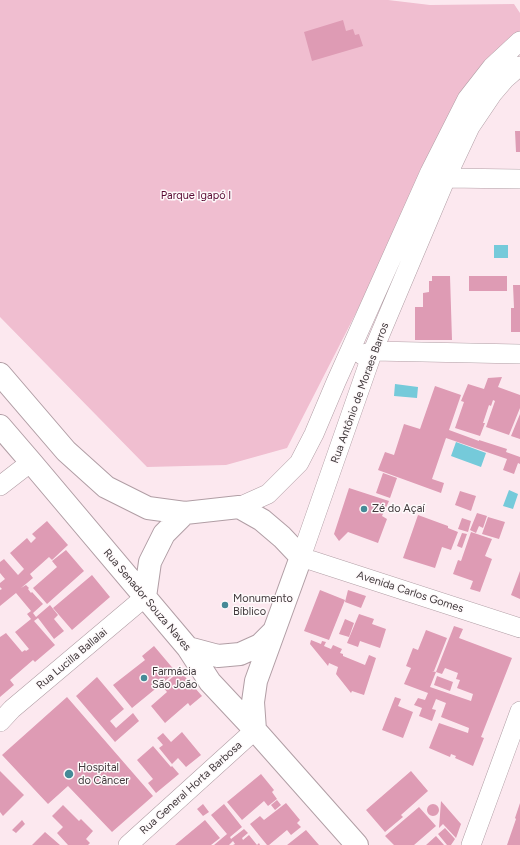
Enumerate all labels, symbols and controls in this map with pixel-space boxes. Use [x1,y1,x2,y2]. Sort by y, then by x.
park label: Parque Igapó I [161,189,231,203]
street label: Rua Antônio de Moraes Barros [328,321,392,465]
place label: Zé do Açaí [372,502,425,516]
marker: Zé do Açaí [359,504,369,514]
street label: Rua Senador Souza Naves [101,546,193,654]
street label: Avenida Carlos Gomes [355,568,465,616]
place label: Monumento Bíblico [233,592,293,618]
marker: Monumento Bíblico [220,600,230,610]
street label: Rua Lucilla Ballalai [34,626,110,692]
place label: Farmácia São João [152,665,197,691]
marker: Farmácia São João [139,673,149,683]
street label: Rua General Horta Barbosa [137,739,245,837]
place label: Hospital do Câncer [78,761,129,787]
marker: Hospital do Câncer [63,768,75,780]

